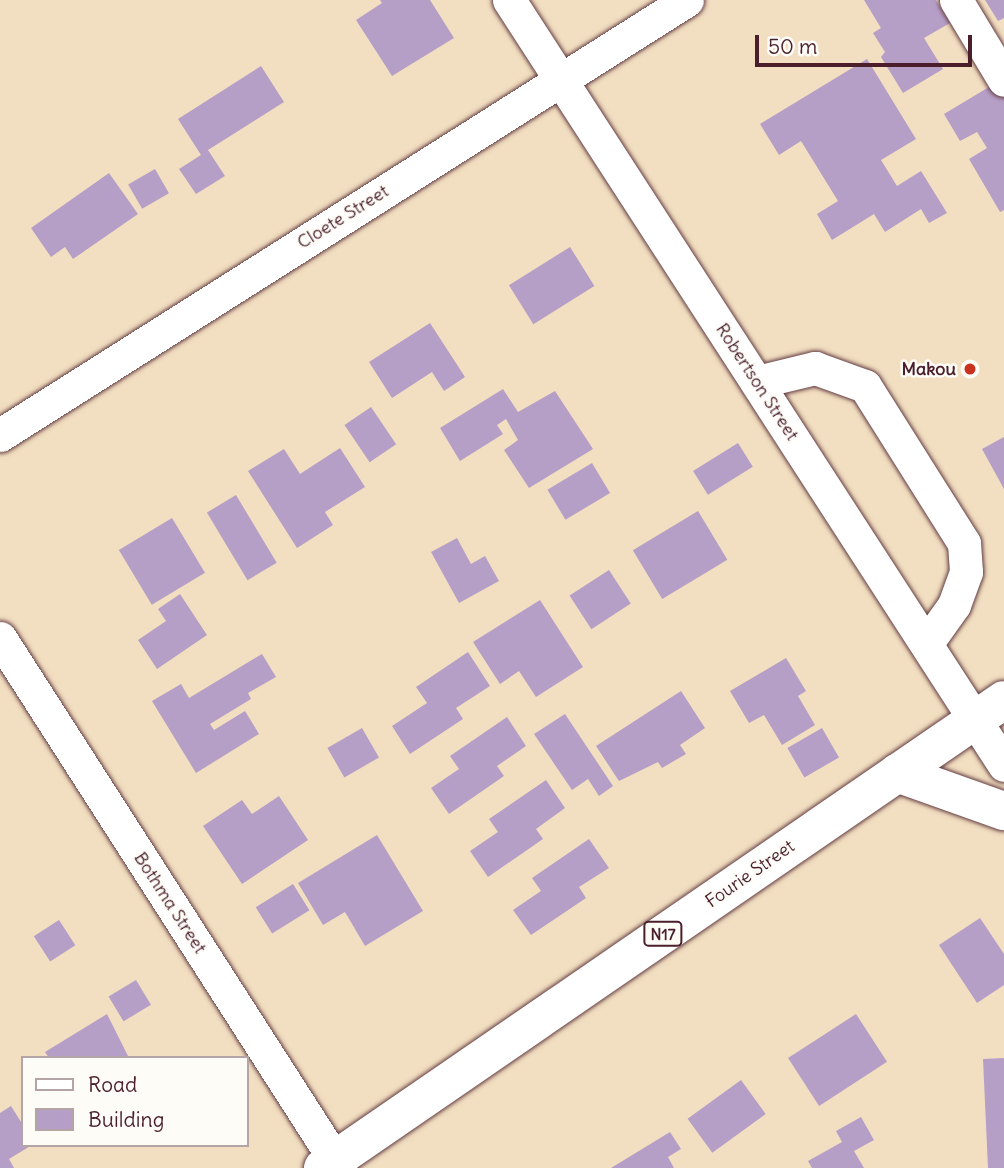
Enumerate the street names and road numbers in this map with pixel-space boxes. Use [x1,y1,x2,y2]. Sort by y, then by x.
street label: Cloete Street [293,180,393,254]
street label: Robertson Street [711,319,803,445]
street label: Fourie Street [701,835,799,913]
street label: Bothma Street [129,848,211,958]
road number: N17 [642,922,684,946]

